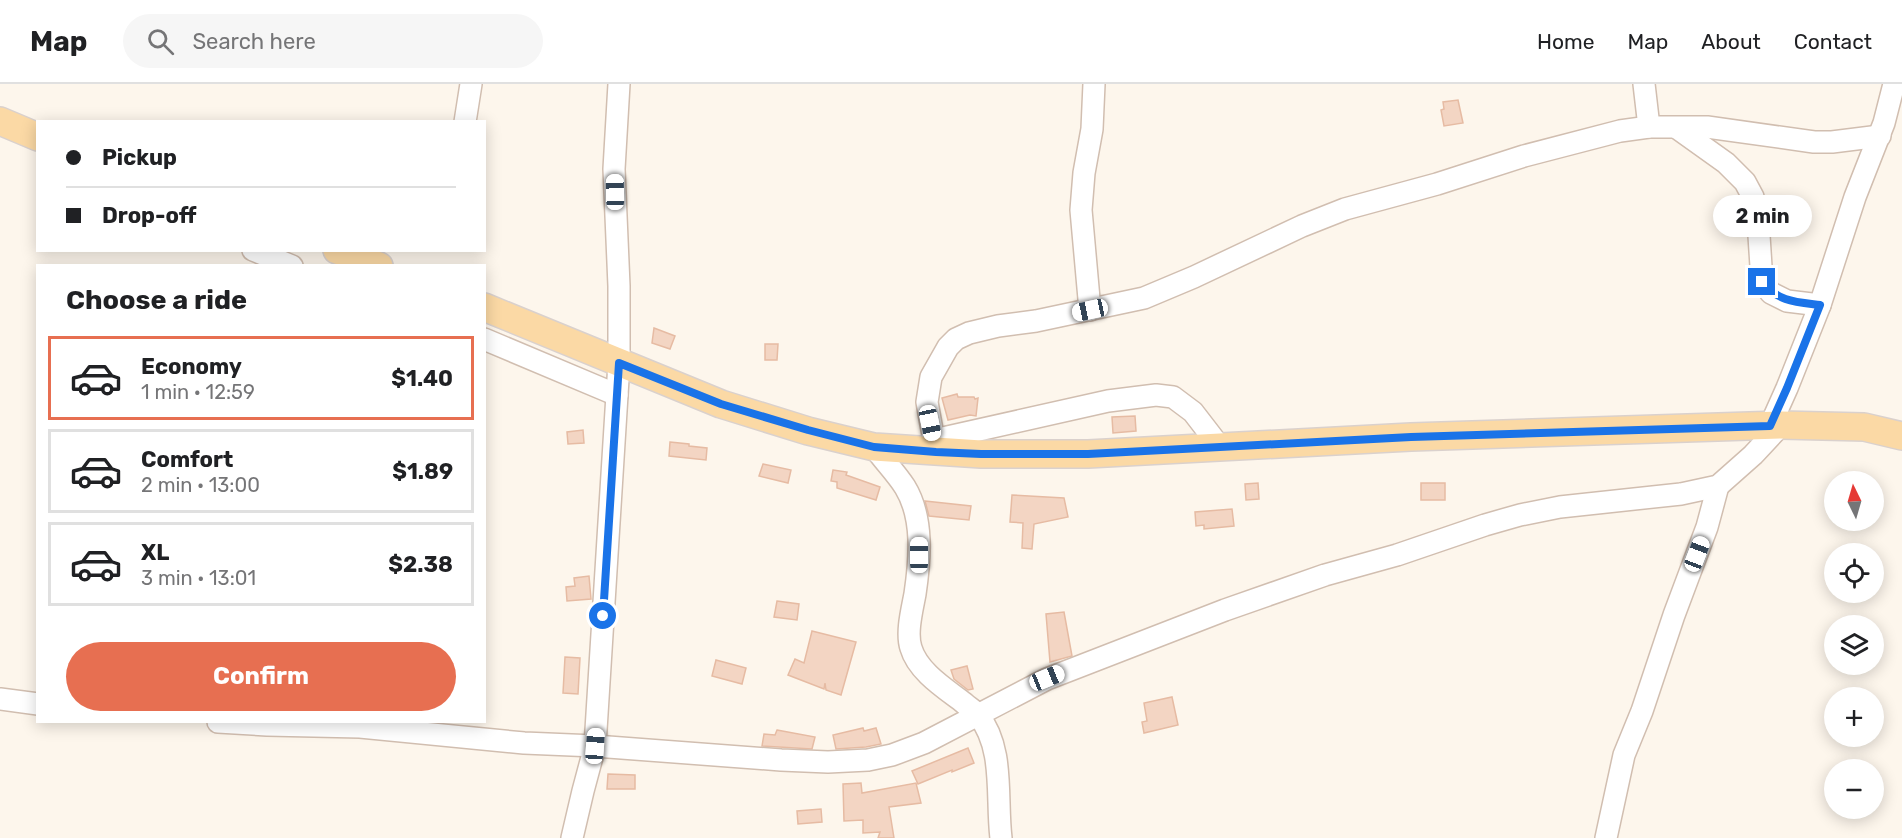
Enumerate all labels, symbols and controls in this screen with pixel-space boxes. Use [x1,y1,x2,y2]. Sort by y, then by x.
search box [123,14,543,68]
text: Map [30,25,87,58]
icon: search [144,25,177,58]
text: Search here [192,28,316,55]
text: Home [1537,29,1594,54]
text: Map [1627,29,1668,54]
text: About [1701,29,1761,54]
text: Contact [1794,29,1872,54]
text: Pickup [102,144,177,171]
car [606,174,624,210]
callout: 2 min [1712,195,1812,237]
text: Drop-off [102,202,197,229]
text: 2 min [1735,204,1790,228]
route end [1748,268,1775,295]
text: Choose a ride [66,284,247,316]
car [1071,297,1109,323]
icon: car [69,351,123,405]
text: Economy [141,353,242,380]
text: $1.40 [391,365,453,392]
text: 1 min · 12:59 [141,380,255,404]
car [917,404,943,442]
icon: car [69,444,123,498]
text: Comfort [141,446,233,473]
text: $1.89 [392,458,453,485]
north arrow [1824,471,1884,531]
map controls [1824,471,1884,819]
text: 2 min · 13:00 [141,473,260,497]
car [1682,534,1712,574]
icon: car [69,537,123,591]
car [910,537,928,573]
text: XL [141,539,169,566]
button: locate [1824,543,1884,603]
text: $2.38 [388,551,453,578]
text: 3 min · 13:01 [141,566,256,590]
route start [589,602,616,629]
button: layers [1824,615,1884,675]
button: Confirm [66,642,456,711]
car [1027,663,1067,693]
button: + [1824,687,1884,747]
car [585,727,605,765]
button: − [1824,759,1884,819]

